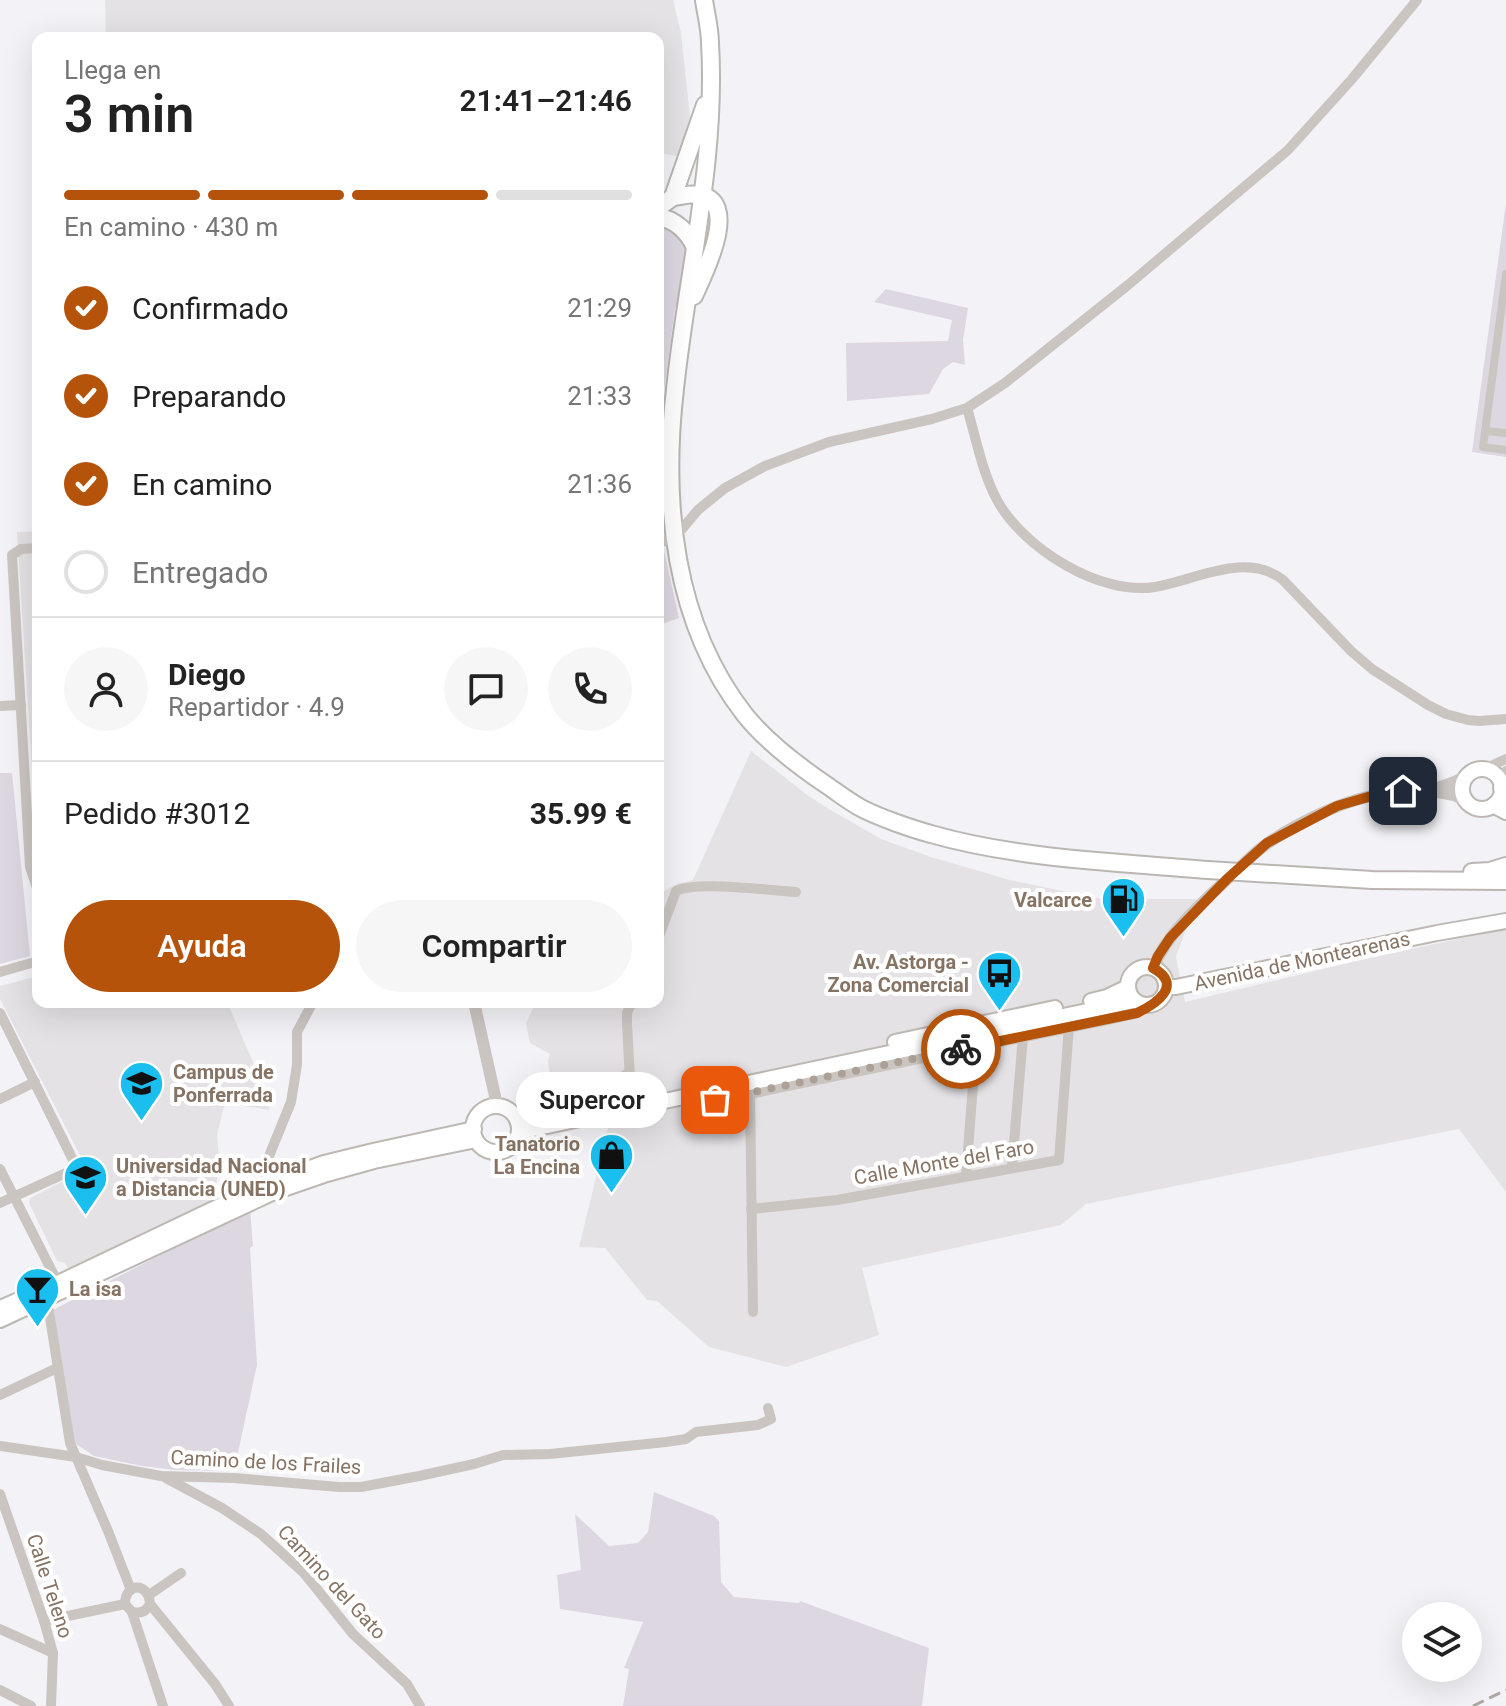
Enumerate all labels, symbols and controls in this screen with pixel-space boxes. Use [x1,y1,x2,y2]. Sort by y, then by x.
text: Llega en [64,55,161,85]
text: 21:41–21:46 [459,83,632,118]
text: 3 min [64,84,194,145]
text: En camino · 430 m [64,212,278,242]
icon: check [64,286,108,330]
text: Confirmado [132,291,289,326]
text: 21:29 [567,293,632,323]
icon: check [64,374,108,418]
text: Preparando [132,379,286,414]
text: 21:33 [567,381,632,411]
icon: check [64,462,108,506]
text: En camino [132,467,272,502]
text: 21:36 [567,469,632,499]
text: Entregado [132,555,268,590]
button: person [64,647,148,731]
button: chat [444,647,528,731]
button: phone [548,647,632,731]
text: Diego [168,657,246,692]
text: Repartidor · 4.9 [168,692,345,722]
pin [1369,757,1437,825]
icon: home [1381,769,1425,813]
text: Pedido #3012 [64,796,250,831]
text: 35.99 € [530,796,632,831]
fuel station icon: Valcarce [1099,876,1147,939]
place label: Valcarce [1014,888,1092,912]
button: Ayuda [64,900,340,992]
button: Compartir [356,900,632,992]
street label: Avenida de Montearenas [1192,926,1412,996]
bus stop icon: Av. Astorga - Zona Comercial [976,949,1024,1012]
place label: Av. Astorga - Zona Comercial [828,950,969,997]
courier [921,1009,1001,1089]
icon: bike [939,1027,983,1071]
school or university icon: Campus de Ponferrada [118,1059,166,1122]
place label: Campus de Ponferrada [173,1060,274,1107]
pin [681,1066,749,1134]
callout: Supercor [515,1072,667,1128]
icon: bag [693,1078,737,1122]
text: Supercor [539,1085,645,1115]
shop icon: Tanatorio La Encina [587,1131,635,1194]
place label: Tanatorio La Encina [493,1132,580,1179]
street label: Calle Monte del Faro [852,1134,1036,1190]
school or university icon: Universidad Nacional a Distancia (UNED) [61,1154,109,1217]
place label: Universidad Nacional a Distancia (UNED) [116,1154,307,1201]
bar icon: La isa [14,1265,62,1328]
place label: La isa [69,1277,122,1301]
street label: Camino de los Frailes [170,1445,362,1479]
street label: Camino del Gato [273,1520,391,1644]
street label: Calle Teleno [22,1531,78,1641]
map controls [1402,1602,1482,1682]
button: layers [1402,1602,1482,1682]

